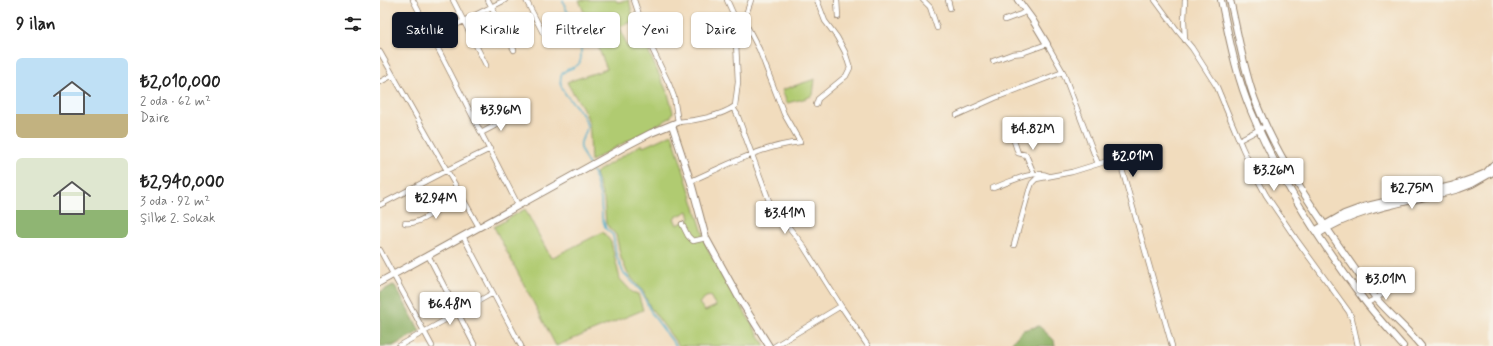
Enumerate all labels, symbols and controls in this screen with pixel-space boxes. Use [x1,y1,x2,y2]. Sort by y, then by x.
chip: Satılık [392,12,458,48]
chip: Kiralık [466,12,534,48]
chip: Filtreler [542,12,620,48]
chip: Yeni [628,12,683,48]
chip: Daire [691,12,751,48]
text: 9 ilan [16,13,56,35]
icon: filters [342,13,364,35]
text: ₺2,010,000 [140,71,221,93]
icon: home [48,74,96,122]
text: 2 oda · 62 m² [140,93,211,110]
pin: ₺3.96M [468,98,534,132]
text: ₺3.96M [481,102,522,119]
text: Daire [140,110,170,127]
pin: ₺4.82M [1000,117,1066,151]
text: ₺4.82M [1011,121,1055,138]
pin: ₺2.01M [1100,144,1166,178]
text: ₺2.01M [1113,148,1153,165]
pin: ₺3.26M [1241,158,1307,192]
text: ₺3.26M [1254,162,1294,179]
text: ₺2,940,000 [140,171,225,193]
icon: home [48,174,96,222]
pin: ₺2.75M [1379,176,1445,210]
text: ₺2.75M [1391,180,1433,197]
pin: ₺2.94M [403,186,469,220]
text: ₺2.94M [415,190,457,207]
text: 3 oda · 92 m² [140,193,210,210]
pin: ₺3.41M [752,201,818,235]
text: ₺3.41M [765,205,805,222]
text: Şilbe 2. Sokak [140,210,216,227]
pin: ₺3.01M [1353,267,1419,301]
text: ₺3.01M [1366,271,1406,288]
pin: ₺6.48M [417,292,483,326]
text: ₺6.48M [429,296,471,313]

